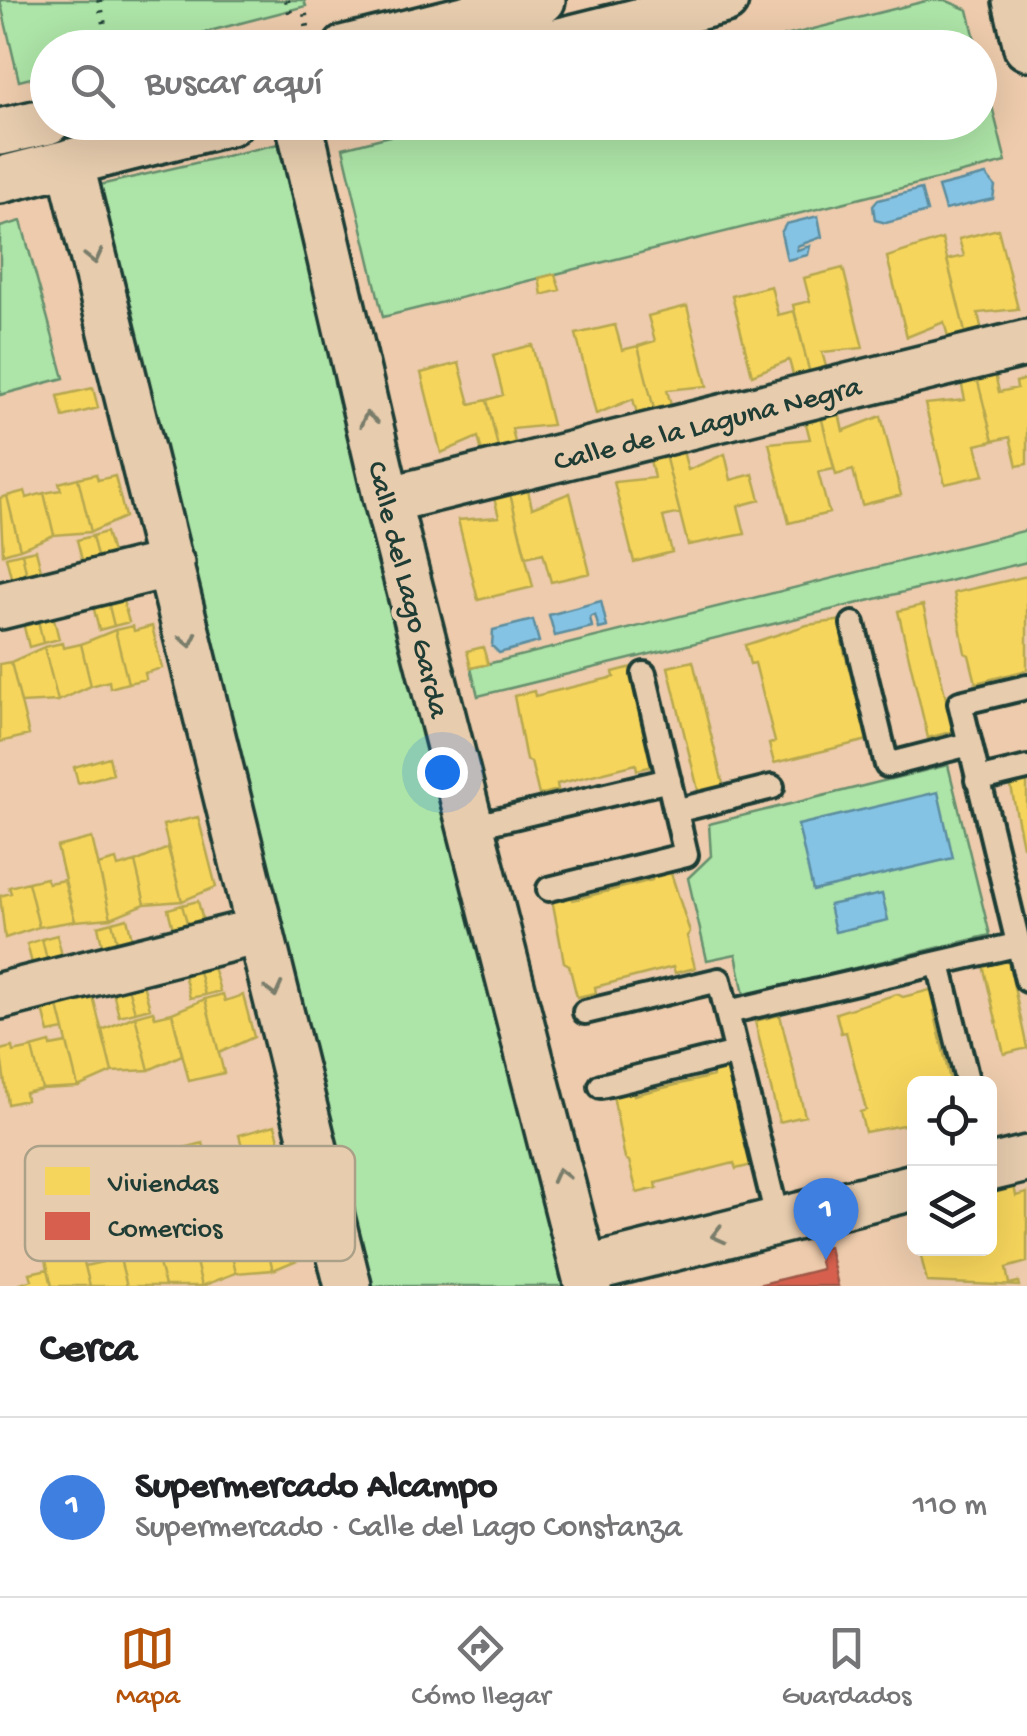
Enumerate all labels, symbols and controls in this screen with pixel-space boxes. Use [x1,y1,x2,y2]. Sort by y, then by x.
search box [30,30,997,140]
icon: search [65,58,120,113]
text: Buscar aquí [145,63,323,107]
one-way arrow [83,248,104,265]
street label: Calle de la Laguna Negra [551,371,867,482]
one-way arrow [359,411,380,428]
street label: Calle del Lago Garda [357,458,455,723]
one-way arrow [177,631,198,648]
your location [417,747,468,798]
one-way arrow [262,981,283,998]
map controls [907,1076,997,1256]
button: locate [907,1076,997,1166]
legend [25,1146,355,1261]
button: layers [907,1166,997,1256]
one-way arrow [551,1167,572,1184]
text: Viviendas [107,1169,219,1202]
pin: 1 [794,1178,858,1260]
text: Comercios [108,1214,223,1247]
one-way arrow [710,1224,727,1245]
text: Cerca [40,1327,137,1376]
text: Supermercado Alcampo [135,1466,497,1510]
text: 1 [66,1488,79,1526]
text: 110 m [913,1488,987,1526]
text: Supermercado · Calle del Lago Constanza [135,1510,682,1548]
tab: Mapa [116,1621,180,1714]
tab: Cómo llegar [411,1621,550,1714]
tab: Guardados [782,1621,911,1714]

